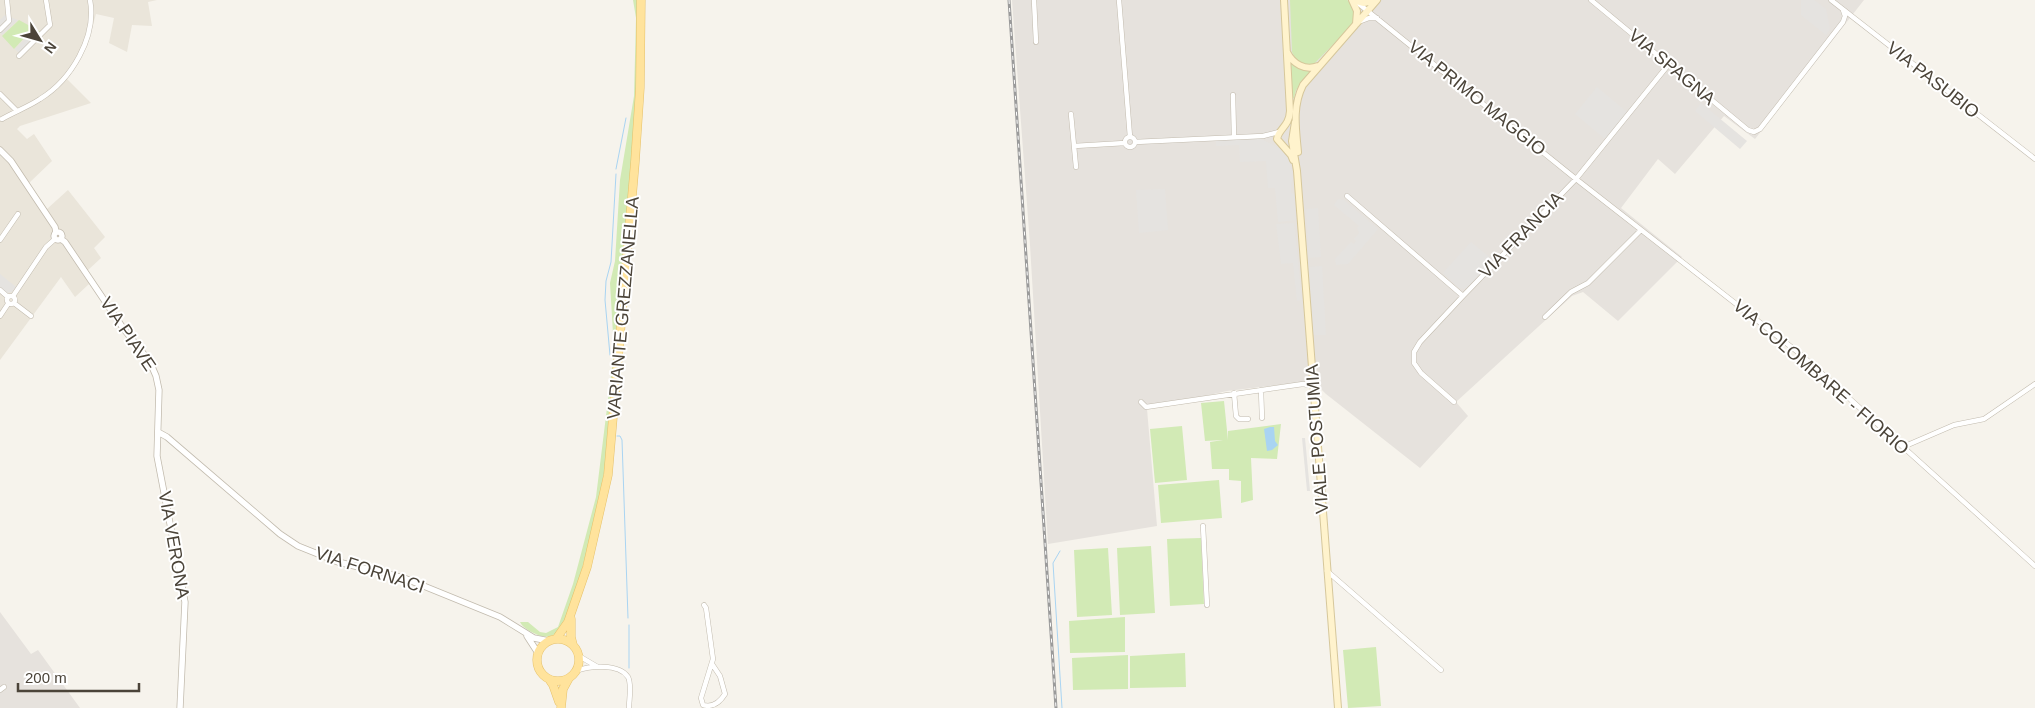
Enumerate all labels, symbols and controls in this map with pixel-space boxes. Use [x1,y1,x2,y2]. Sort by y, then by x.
north arrow [15,15,65,65]
street label: VIA SPAGNA [1625,25,1719,109]
street label: VIA PRIMO MAGGIO [1404,36,1550,160]
street label: VIA PASUBIO [1883,38,1983,122]
text: N [41,39,60,57]
street label: VIA FRANCIA [1475,188,1567,282]
street label: VARIANTE GREZZANELLA [603,196,643,420]
street label: VIA PIAVE [96,293,160,375]
street label: VIA COLOMBARE - FIORIO [1729,295,1913,459]
street label: VIALE POSTUMIA [1302,363,1332,515]
street label: VIA VERONA [155,490,193,600]
street label: VIA FORNACI [313,543,427,597]
scale bar [18,660,139,692]
text: 200 m [25,669,67,686]

